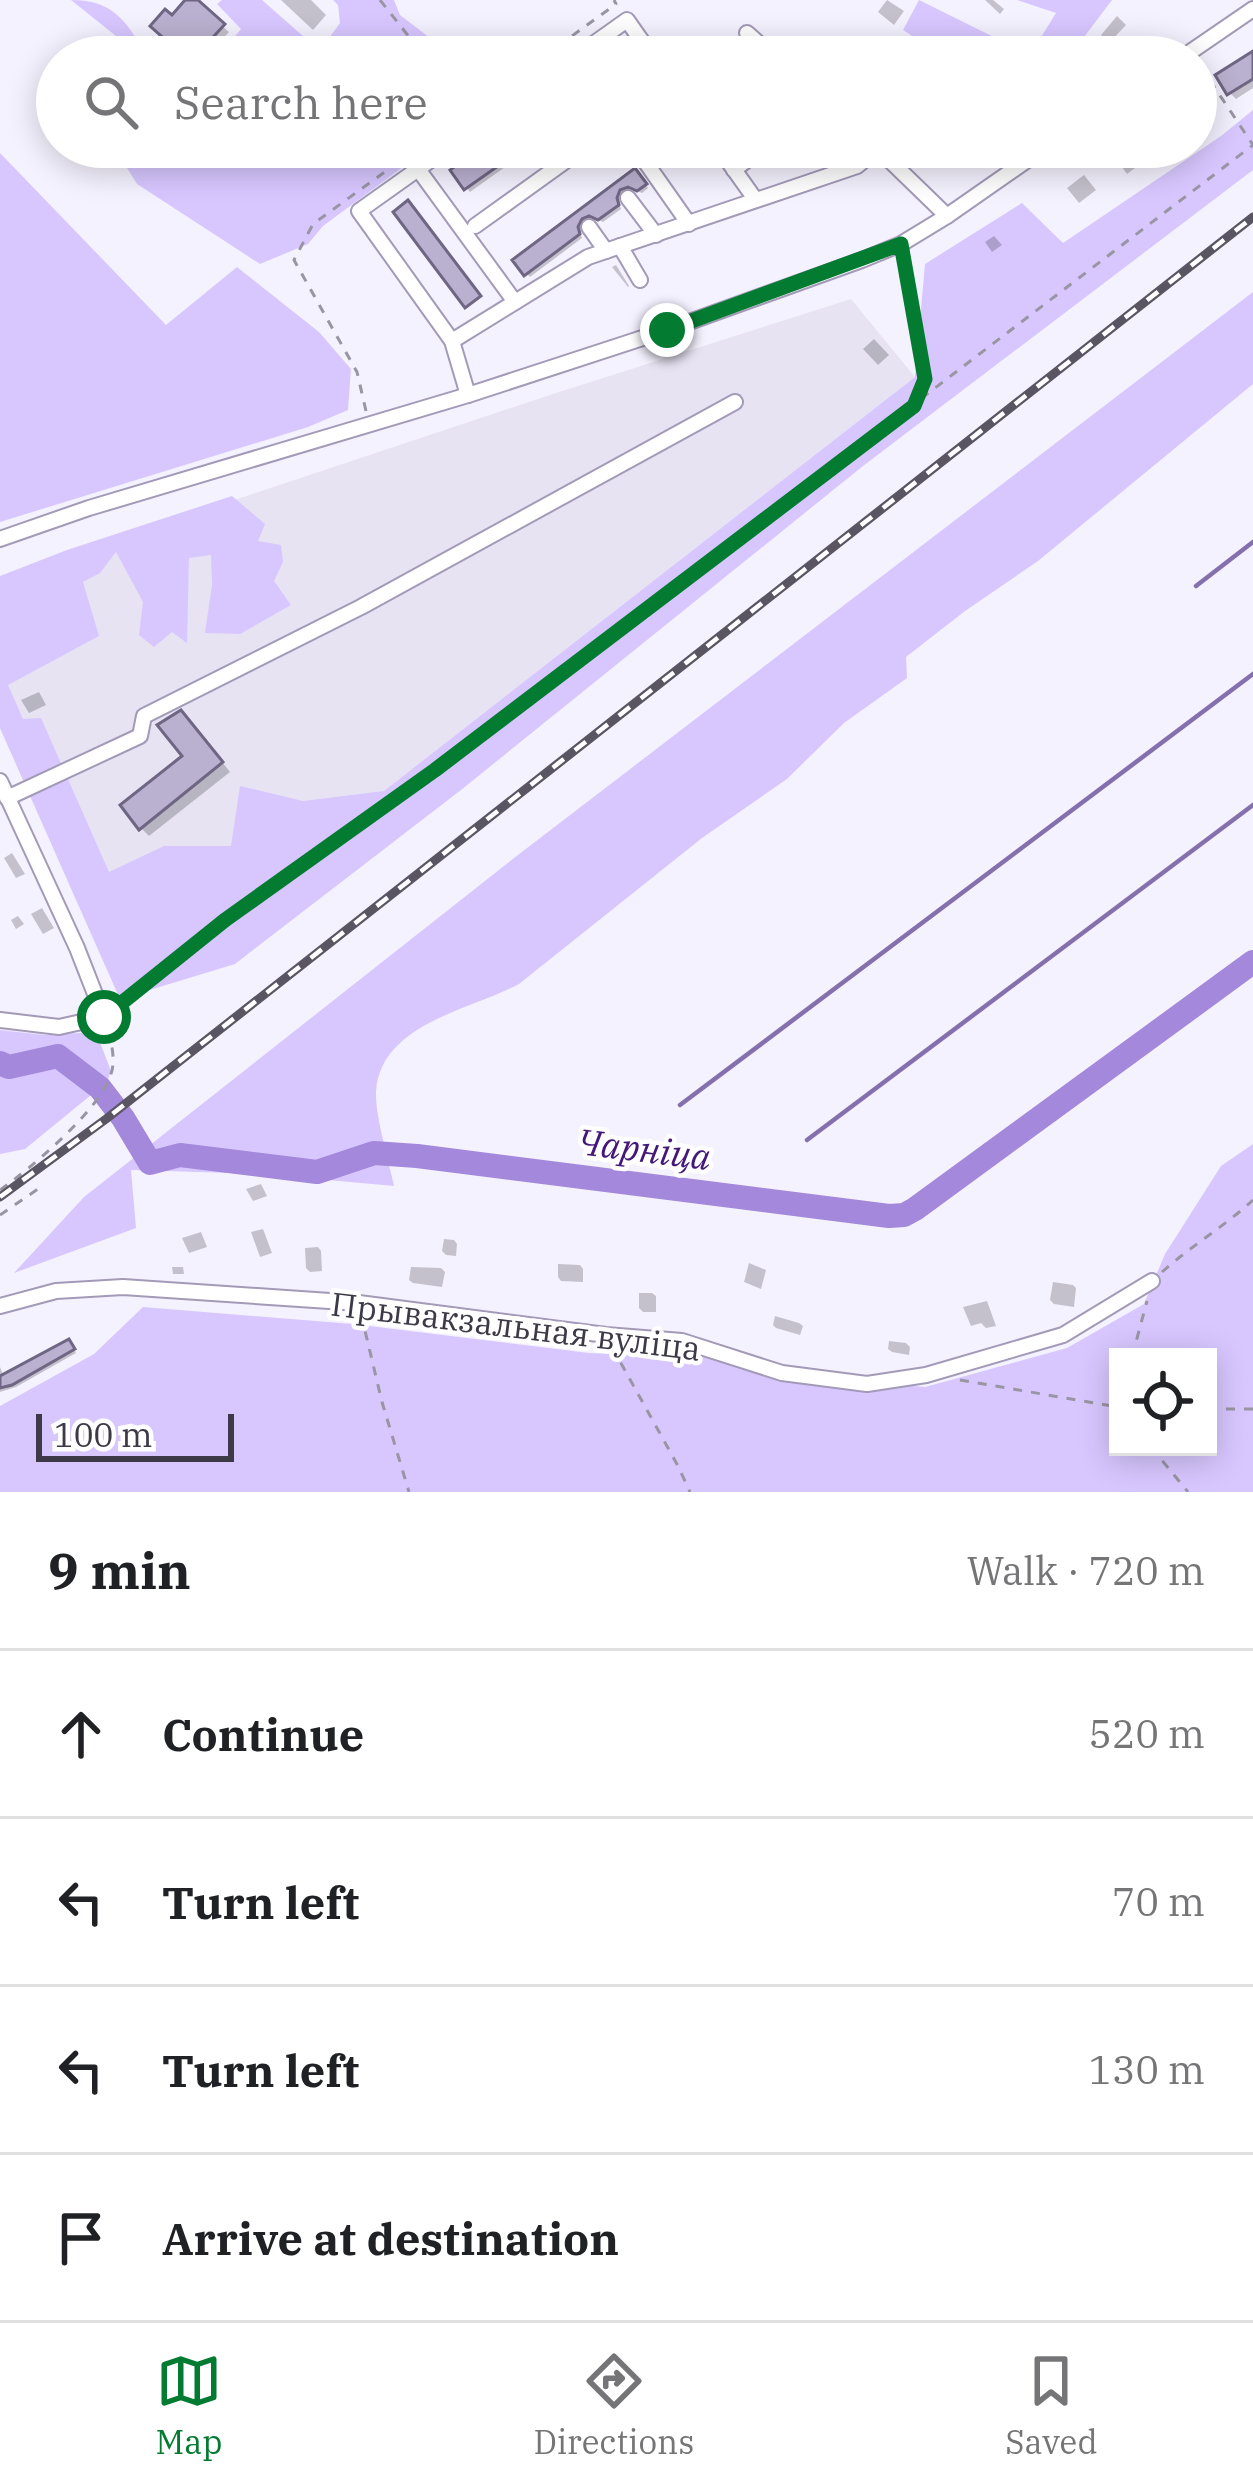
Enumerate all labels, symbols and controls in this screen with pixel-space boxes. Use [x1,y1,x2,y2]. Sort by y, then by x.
search box [36,36,1217,168]
icon: search [78,69,144,135]
text: Search here [174,73,428,131]
route end [640,303,694,357]
route start [77,990,131,1044]
water label: Чарніца [575,1117,714,1180]
street label: Прывакзальная вуліца [329,1281,703,1370]
map controls [1109,1348,1217,1456]
button: locate [1109,1348,1217,1456]
scale bar [36,1408,234,1461]
text: 100 m [54,1413,153,1456]
text: 9 min [48,1537,191,1603]
text: Walk · 720 m [967,1545,1205,1596]
icon: ahead [48,1701,114,1767]
text: Continue [162,1705,364,1763]
text: 520 m [1089,1708,1205,1759]
icon: left [48,1869,114,1935]
text: Turn left [162,1873,359,1931]
text: 70 m [1112,1876,1205,1927]
icon: left [48,2037,114,2103]
text: Turn left [162,2041,359,2099]
text: 130 m [1089,2044,1205,2095]
icon: arrive [48,2205,114,2271]
text: Arrive at destination [162,2209,619,2267]
tab: Map [155,2348,222,2463]
tab: Directions [533,2348,694,2463]
tab: Saved [1005,2348,1098,2463]

